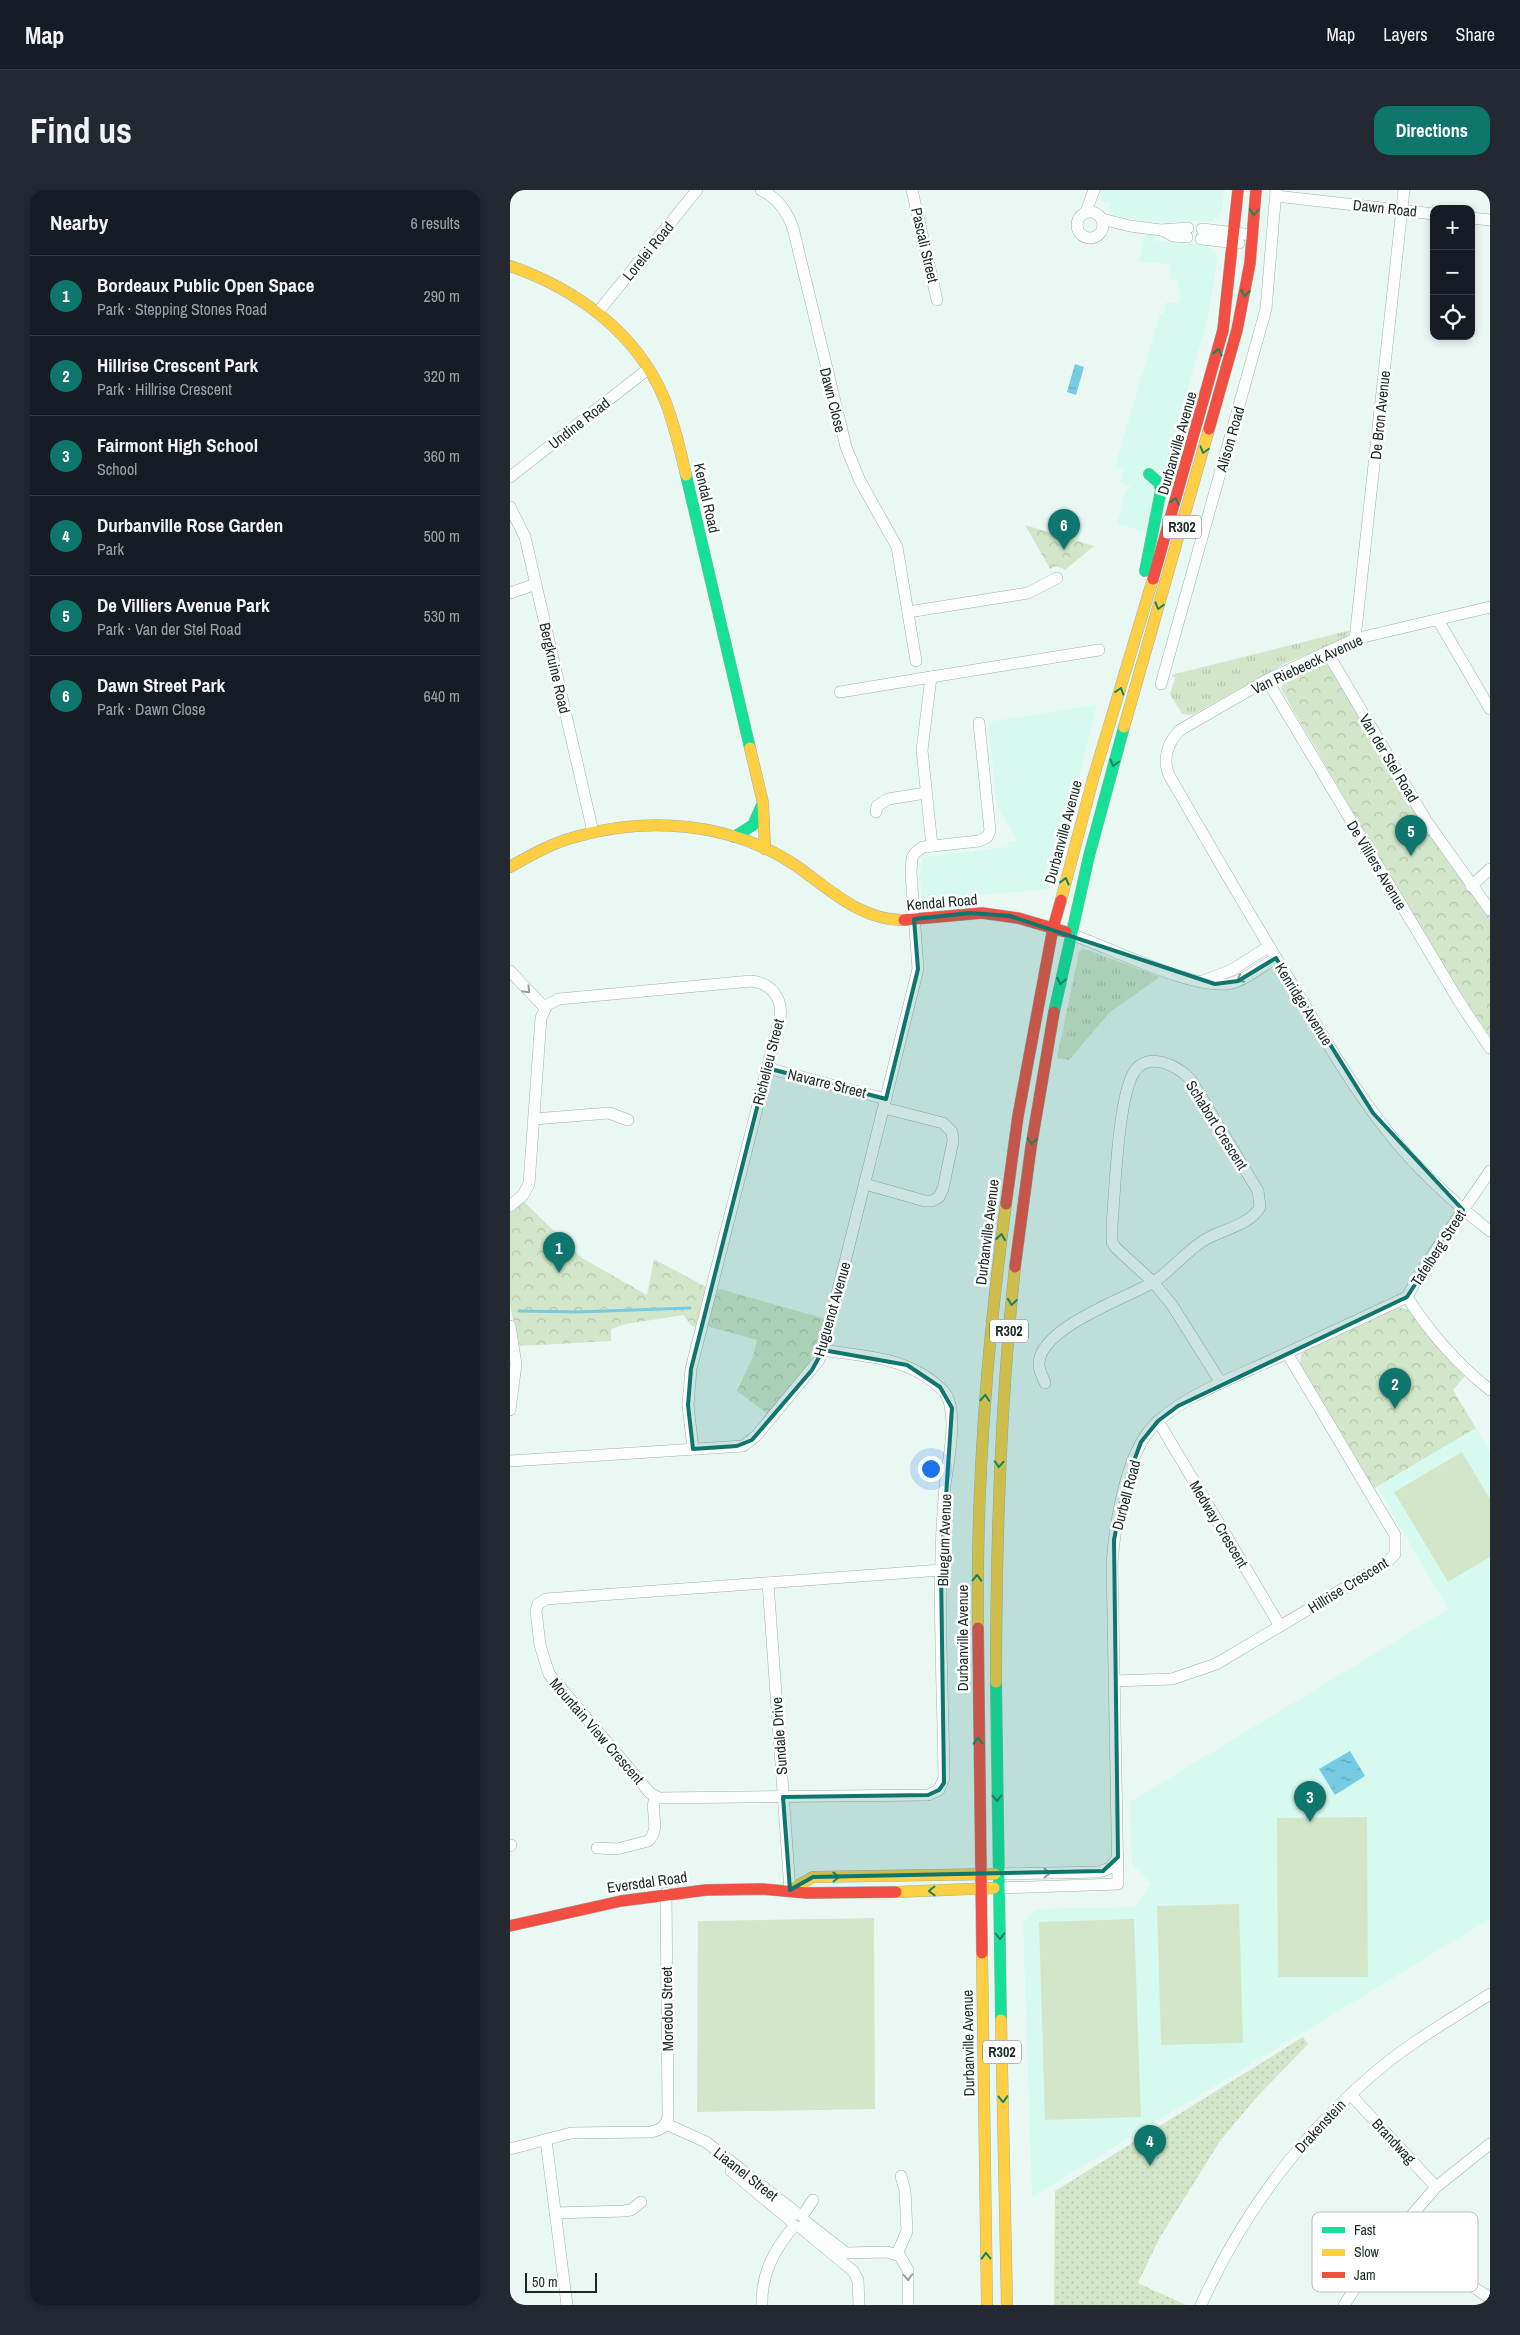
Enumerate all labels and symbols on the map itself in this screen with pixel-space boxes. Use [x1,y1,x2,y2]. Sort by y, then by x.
street label: Dawn Road [1352,194,1418,222]
street label: Pascali Street [906,205,944,285]
one-way arrow [1249,209,1260,217]
street label: Lorelei Road [618,217,678,285]
one-way arrow [1240,289,1250,297]
one-way arrow [1212,348,1222,356]
street label: Dawn Close [815,365,851,435]
street label: De Bron Avenue [1365,369,1395,461]
street label: Durbanville Avenue [1152,389,1202,497]
street label: Undine Road [544,392,614,454]
street label: Alison Road [1210,404,1249,475]
one-way arrow [1199,445,1209,454]
street label: Kendal Road [689,461,725,535]
one-way arrow [1170,498,1180,506]
pin: 6 [1048,509,1080,550]
road number: R302 [1163,516,1201,538]
one-way arrow [1154,602,1164,610]
street label: Bergkruine Road [534,620,576,716]
street label: Van Riebeeck Avenue [1248,629,1366,699]
one-way arrow [1114,687,1124,696]
street label: Van der Stel Road [1354,710,1424,806]
one-way arrow [1110,758,1120,766]
street label: Durbanville Avenue [1039,778,1087,886]
pin: 5 [1395,815,1427,856]
street label: De Villiers Avenue [1342,816,1412,914]
one-way arrow [1060,877,1070,885]
street label: Kendal Road [906,888,978,916]
street label: Kenridge Avenue [1270,959,1338,1050]
one-way arrow [1237,973,1246,983]
one-way arrow [1056,977,1067,986]
one-way arrow [521,984,530,993]
street label: Richelieu Street [747,1016,789,1107]
street label: Navarre Street [786,1063,869,1103]
street label: Schabort Crescent [1181,1076,1253,1174]
one-way arrow [1028,1137,1038,1146]
street label: Durbanville Avenue [970,1178,1004,1286]
street label: Tafelberg Street [1405,1205,1471,1290]
pin: 1 [543,1232,575,1273]
one-way arrow [995,1232,1006,1240]
street label: Huguenot Avenue [808,1259,856,1359]
one-way arrow [1007,1299,1018,1307]
road number: R302 [990,1320,1028,1342]
pin: 2 [1379,1368,1411,1409]
one-way arrow [980,1394,991,1402]
your location [918,1456,944,1482]
street label: Durbell Road [1107,1458,1145,1532]
one-way arrow [994,1461,1005,1469]
street label: Medway Crescent [1185,1476,1254,1572]
street label: Bluegum Avenue [932,1493,956,1587]
street label: Hillrise Crescent [1304,1552,1393,1618]
one-way arrow [972,1574,982,1582]
street label: Durbanville Avenue [952,1585,973,1691]
street label: Mountain View Crescent [545,1673,649,1789]
street label: Sundale Drive [766,1696,792,1776]
one-way arrow [973,1736,983,1744]
pin: 3 [1294,1781,1326,1822]
one-way arrow [991,1794,1002,1802]
street label: Eversdal Road [606,1866,688,1898]
one-way arrow [1044,1868,1051,1878]
one-way arrow [832,1872,840,1882]
one-way arrow [927,1886,935,1896]
one-way arrow [994,1933,1005,1941]
street label: Moredou Street [656,1966,678,2052]
street label: Durbanville Avenue [957,1989,979,2096]
road number: R302 [983,2040,1021,2064]
street label: Drakenstein [1290,2095,1350,2157]
one-way arrow [998,2096,1008,2103]
street label: Brandwag [1367,2114,1421,2169]
pin: 4 [1134,2125,1166,2166]
street label: Liaanel Street [709,2142,783,2206]
legend [1312,2212,1478,2292]
text: Fast [1354,2221,1376,2239]
text: Slow [1354,2243,1380,2261]
one-way arrow [981,2252,991,2260]
text: Jam [1354,2266,1376,2284]
scale bar [525,2270,598,2293]
one-way arrow [902,2273,913,2281]

